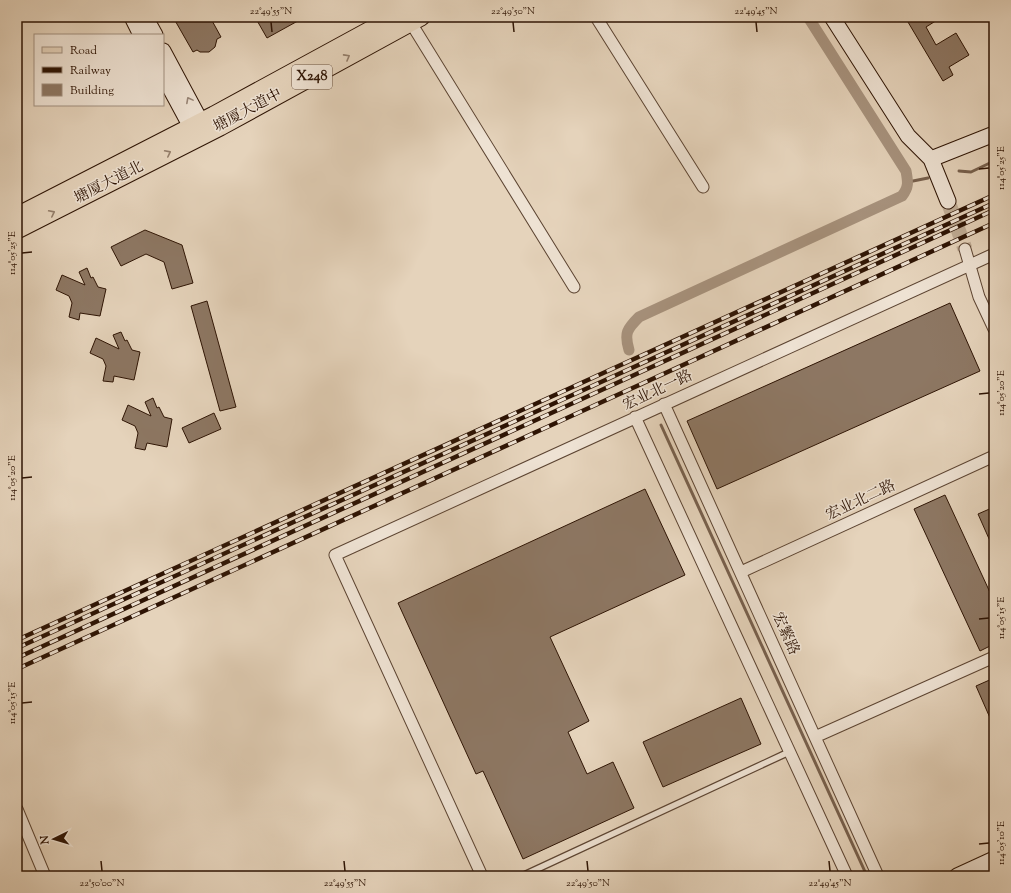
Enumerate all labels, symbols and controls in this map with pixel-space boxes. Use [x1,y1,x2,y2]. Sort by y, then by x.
text: 22°49'55"N [250,4,292,19]
text: 22°49'50"N [491,4,535,19]
text: 22°49'45"N [735,4,778,19]
legend [34,34,164,106]
text: Road [70,42,97,60]
one-way arrow [343,55,350,62]
text: Railway [70,62,111,80]
road number: X248 [292,65,332,89]
text: Building [70,82,114,100]
street label: 塘厦大道中 [210,84,286,138]
one-way arrow [187,97,194,104]
text: 114°05'25"E [994,146,1009,190]
one-way arrow [163,151,171,158]
street label: 塘厦大道北 [71,157,147,209]
one-way arrow [48,210,55,217]
text: 114°05'25"E [5,231,20,275]
street label: 宏业北一路 [620,366,696,416]
text: 114°05'20"E [994,370,1009,416]
text: 114°05'20"E [5,455,20,501]
street label: 宏业北二路 [823,476,899,526]
text: 114°05'15"E [994,597,1009,639]
street label: 宏繁路 [766,609,804,659]
text: 114°05'15"E [5,682,20,724]
north arrow [34,819,74,859]
text: 114°05'10"E [994,821,1009,865]
text: N [37,834,53,846]
text: 22°50'00"N [80,876,124,891]
text: 22°49'55"N [324,876,366,891]
text: 22°49'50"N [566,876,610,891]
text: 22°49'45"N [809,876,852,891]

